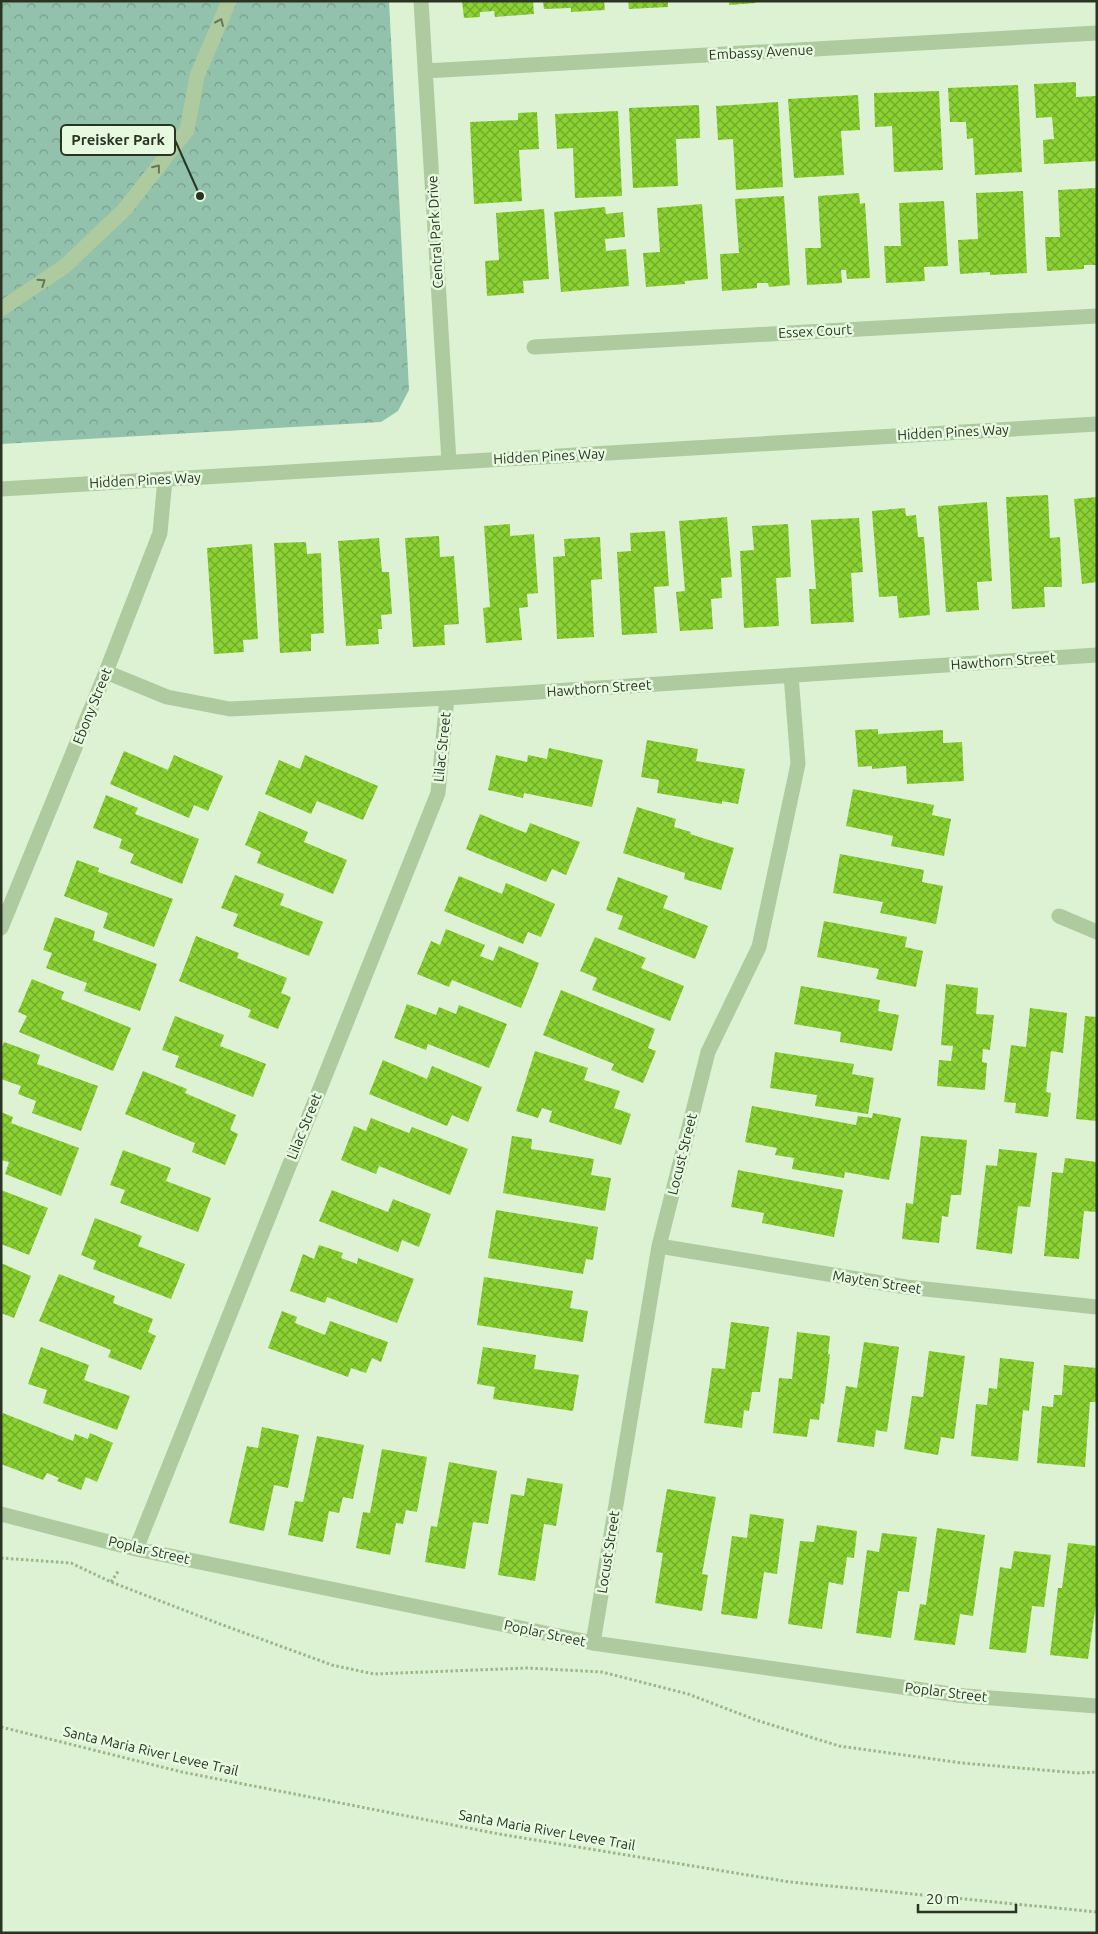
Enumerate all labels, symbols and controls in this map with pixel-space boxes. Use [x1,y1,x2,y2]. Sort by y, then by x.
one-way arrow [214,18,225,27]
street label: Embassy Avenue [708,41,814,63]
callout: Preisker Park [61,125,175,155]
text: Preisker Park [71,131,165,148]
one-way arrow [151,165,159,174]
street label: Central Park Drive [424,175,446,289]
one-way arrow [36,279,45,288]
street label: Essex Court [778,321,853,341]
street label: Hidden Pines Way [897,421,1010,443]
street label: Hidden Pines Way [493,445,606,467]
street label: Hidden Pines Way [89,469,202,491]
street label: Hawthorn Street [950,649,1056,673]
street label: Ebony Street [69,665,115,747]
street label: Hawthorn Street [546,676,652,700]
street label: Lilac Street [430,711,454,783]
street label: Lilac Street [283,1090,325,1162]
street label: Locust Street [664,1111,700,1197]
street label: Mayten Street [832,1267,923,1297]
street label: Locust Street [594,1509,623,1595]
street label: Poplar Street [107,1533,192,1567]
street label: Poplar Street [503,1617,588,1650]
street label: Poplar Street [904,1679,989,1705]
street label: Santa Maria River Levee Trail [62,1723,240,1779]
street label: Santa Maria River Levee Trail [457,1807,637,1853]
scale bar [918,1882,1016,1914]
text: 20 m [926,1890,959,1907]

